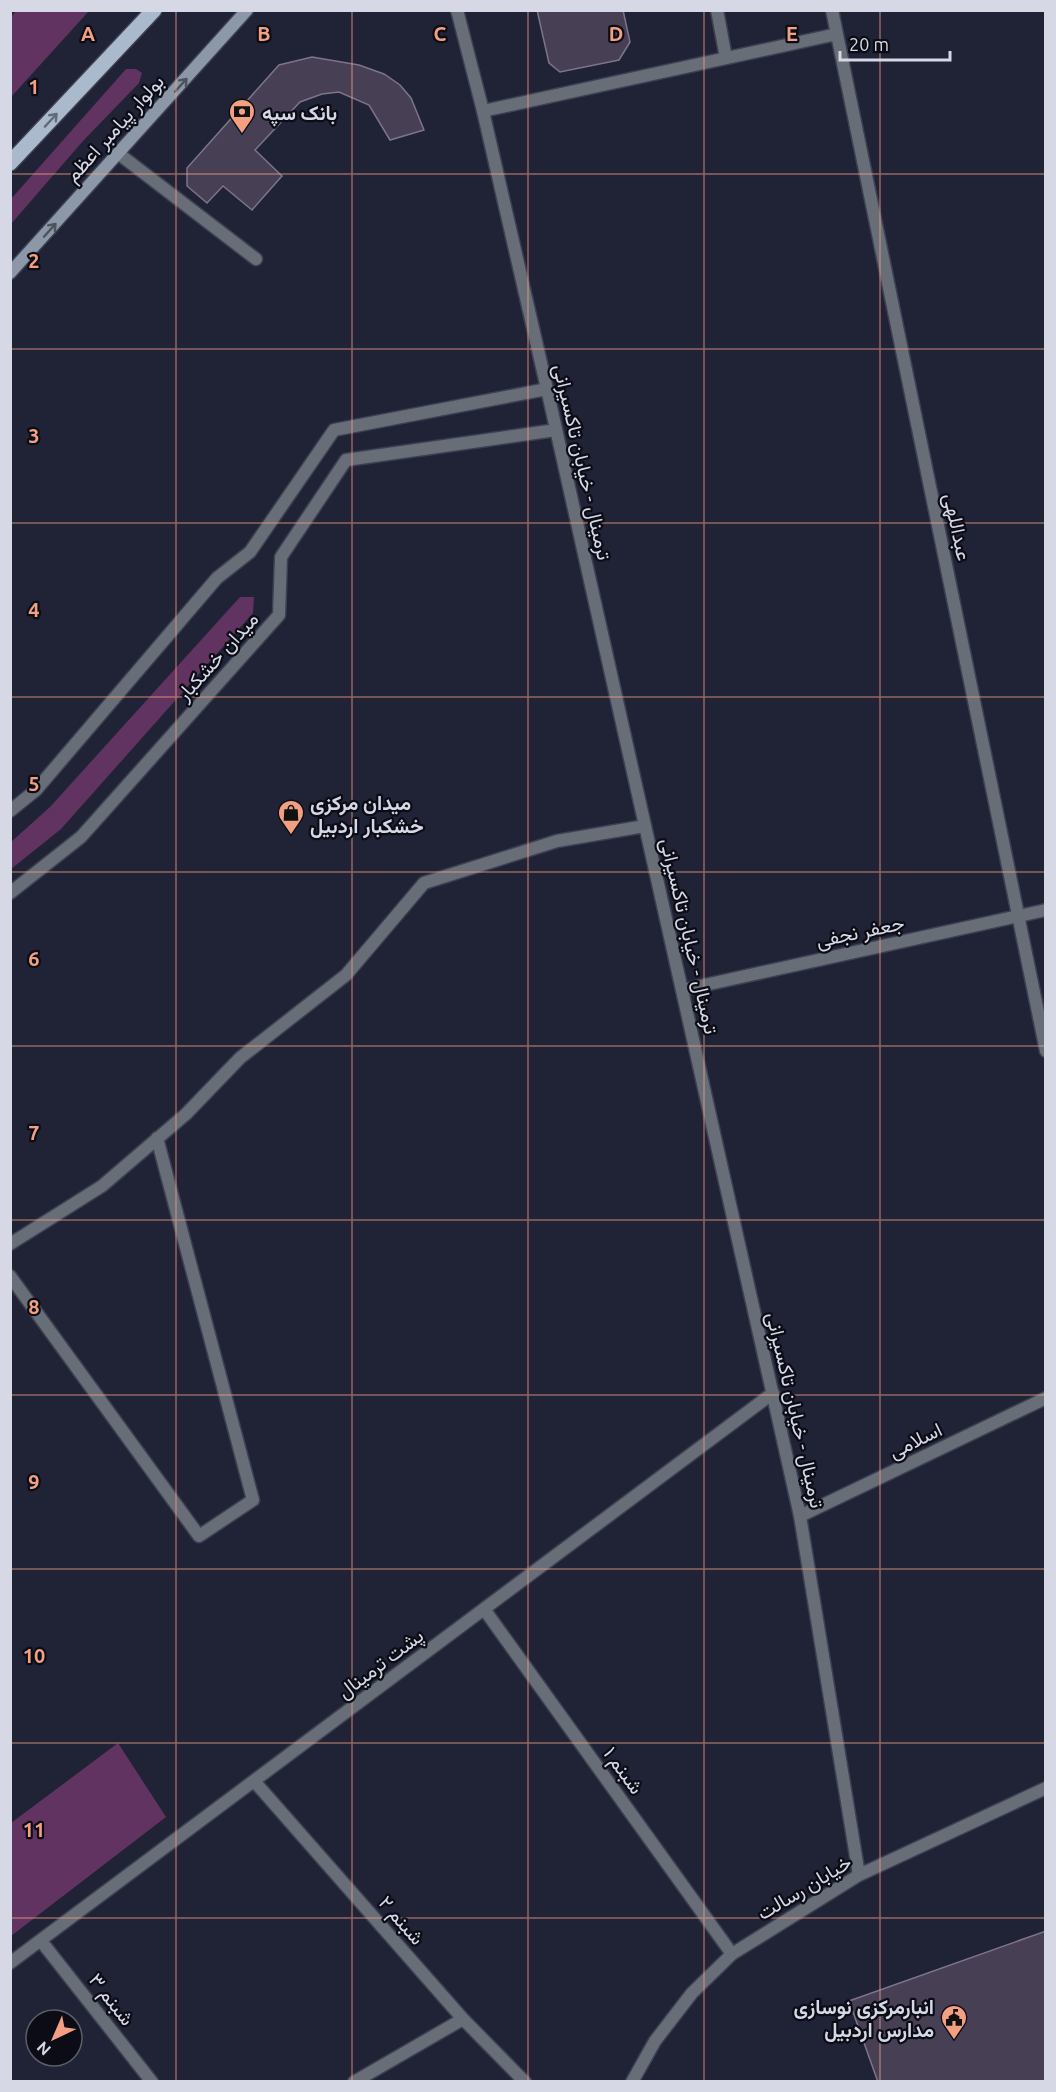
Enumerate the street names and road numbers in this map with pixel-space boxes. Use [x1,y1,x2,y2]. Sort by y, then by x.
street label: بولوار پیامبر اعظم [60,70,170,188]
street label: ترمینال - خیابان تاکسیرانی [547,362,617,563]
street label: عبداللهی [938,491,976,563]
street label: میدان خشکبار [171,607,264,707]
street label: ترمینال - خیابان تاکسیرانی [654,836,724,1037]
street label: جعفر نجفی [814,910,907,953]
street label: ترمینال - خیابان تاکسیرانی [760,1310,830,1511]
street label: اسلامی [885,1417,946,1464]
street label: پشت ترمینال [333,1623,429,1705]
street label: شبنم ۱ [598,1742,649,1799]
street label: خیابان رسالت [753,1850,856,1926]
street label: شبنم ۲ [373,1891,429,1950]
street label: شبنم ۳ [83,1968,139,2031]

